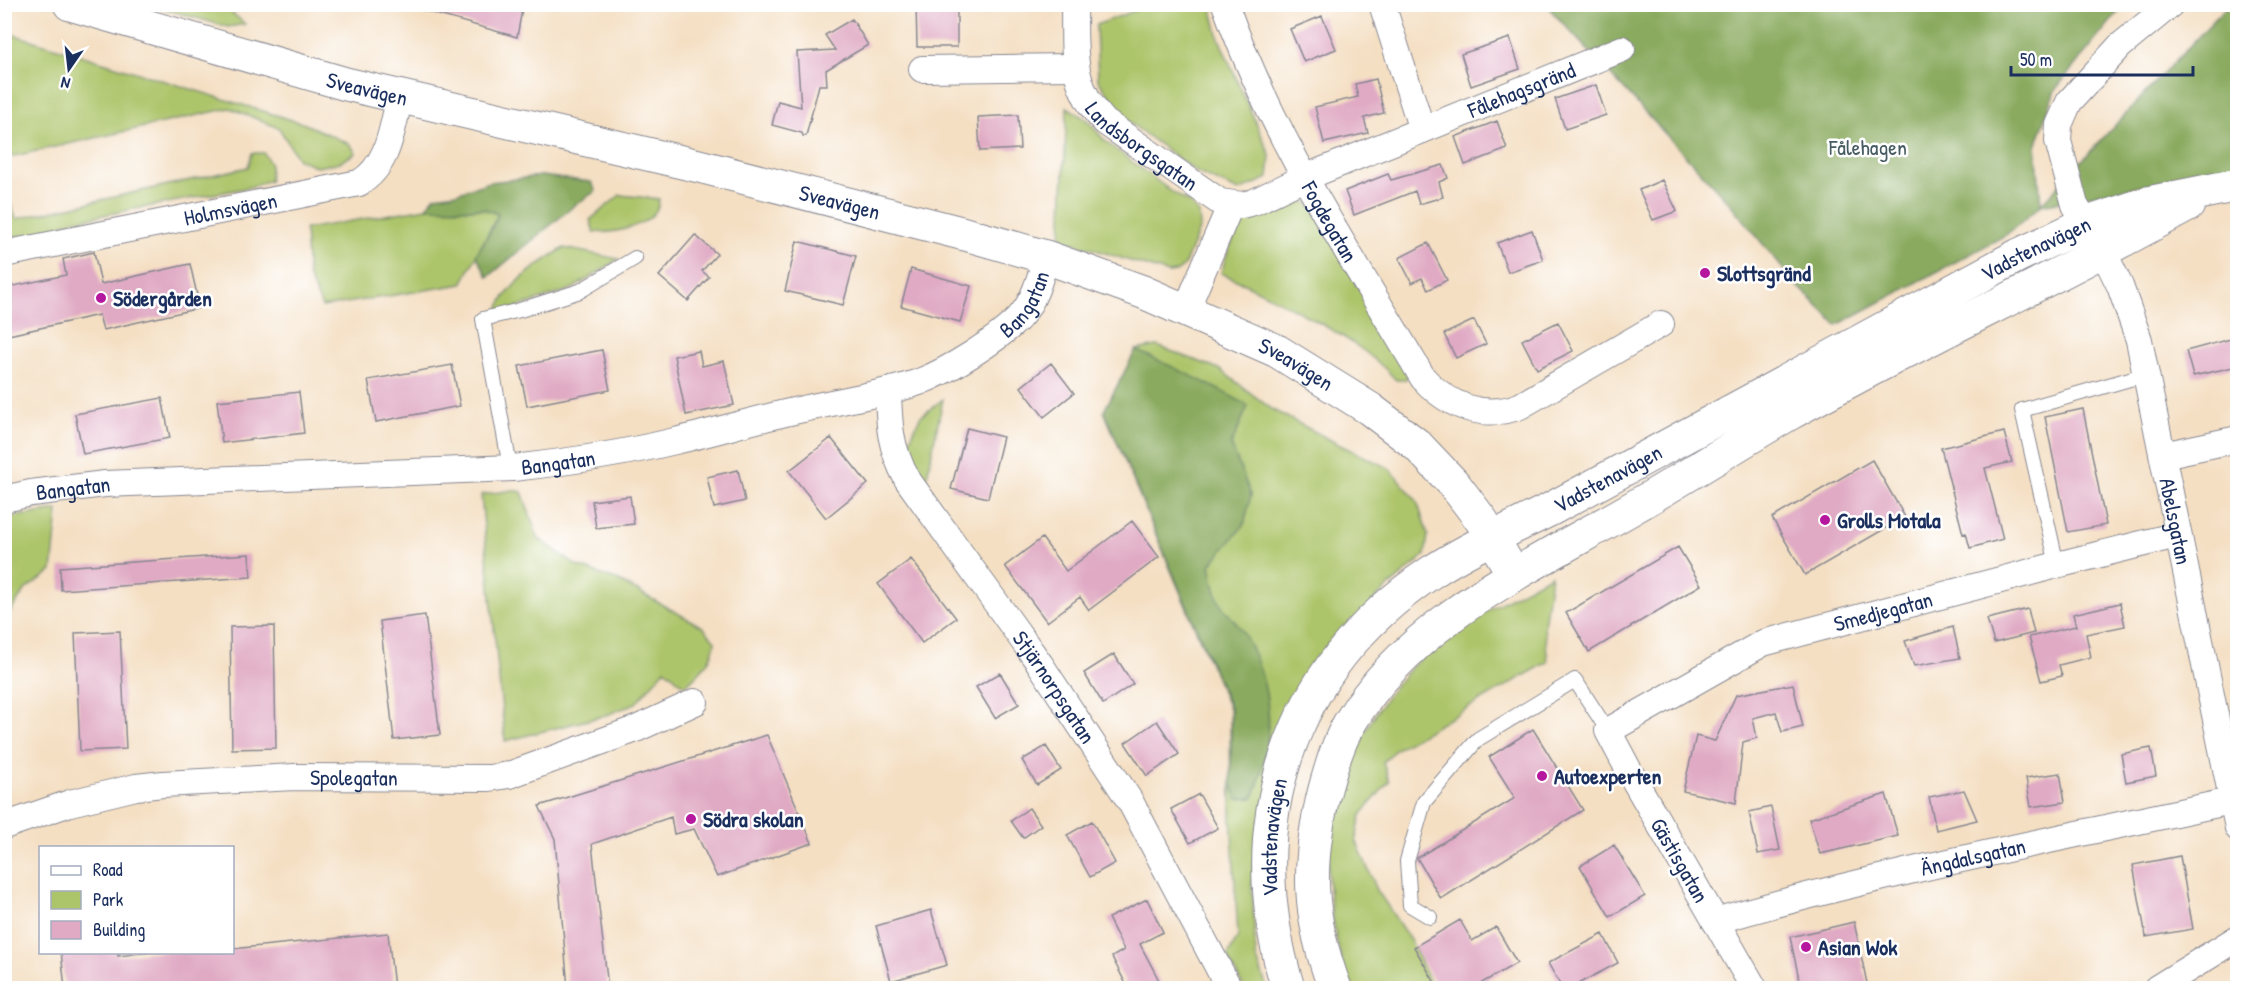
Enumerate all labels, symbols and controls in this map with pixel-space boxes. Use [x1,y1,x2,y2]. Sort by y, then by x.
north arrow [39,39,99,99]
scale bar [2011,39,2192,77]
text: 50 m [2020,47,2052,72]
street label: Fålehagsgränd [1463,54,1580,125]
street label: Sveavägen [323,64,411,113]
text: N [58,72,72,95]
street label: Landsborgsgatan [1078,96,1204,197]
park label: Fålehagen [1828,132,1907,162]
street label: Fogdegatan [1294,175,1365,268]
street label: Sveavägen [796,177,883,227]
street label: Holmsvägen [181,185,280,233]
street label: Vadstenavägen [1975,209,2095,288]
place label: Slottsgränd [1717,258,1811,289]
marker: Slottsgränd [1698,266,1712,280]
street label: Bangatan [993,267,1056,344]
place label: Södergården [113,283,212,314]
marker: Södergården [94,291,108,305]
street label: Sveavägen [1254,330,1339,398]
street label: Vadstenavägen [1548,437,1667,520]
street label: Bangatan [519,442,597,482]
street label: Bangatan [34,469,112,507]
street label: Abelsgatan [2152,475,2199,567]
place label: Grolls Motala [1837,505,1941,535]
marker: Grolls Motala [1818,513,1832,527]
street label: Smedjegatan [1830,584,1936,639]
street label: Stjärnorpsgatan [1006,625,1103,749]
place label: Autoexperten [1554,761,1662,792]
street label: Spolegatan [310,762,398,793]
marker: Autoexperten [1535,769,1549,783]
street label: Vadstenavägen [1254,775,1294,897]
place label: Södra skolan [703,804,804,834]
marker: Södra skolan [684,812,698,826]
street label: Gästisgatan [1644,812,1716,908]
street label: Ängdalsgatan [1918,831,2028,883]
legend [39,846,234,954]
text: Road [93,857,123,882]
text: Park [93,887,124,912]
text: Building [93,917,145,942]
place label: Asian Wok [1818,932,1898,962]
marker: Asian Wok [1799,940,1813,954]

